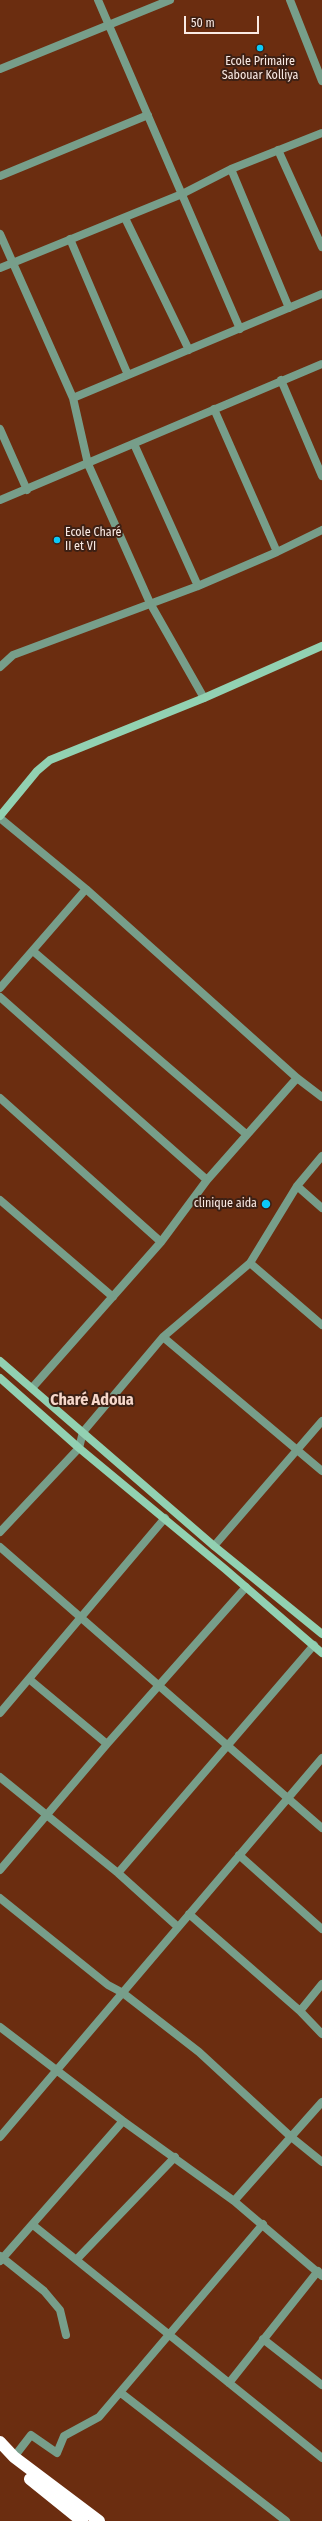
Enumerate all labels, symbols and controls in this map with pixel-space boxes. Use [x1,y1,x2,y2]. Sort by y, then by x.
scale bar [186,8,261,34]
text: 50 m [191,16,215,30]
marker: Ecole Primaire Sabouar Kolliya [255,43,265,53]
place label: Ecole Primaire Sabouar Kolliya [222,55,298,83]
place label: Ecole Charé II et VI [65,526,121,554]
marker: Ecole Charé II et VI [52,535,62,545]
place label: clinique aida [194,1197,257,1211]
marker: clinique aida [260,1198,272,1210]
district label: Charé Adoua [50,1391,134,1411]

